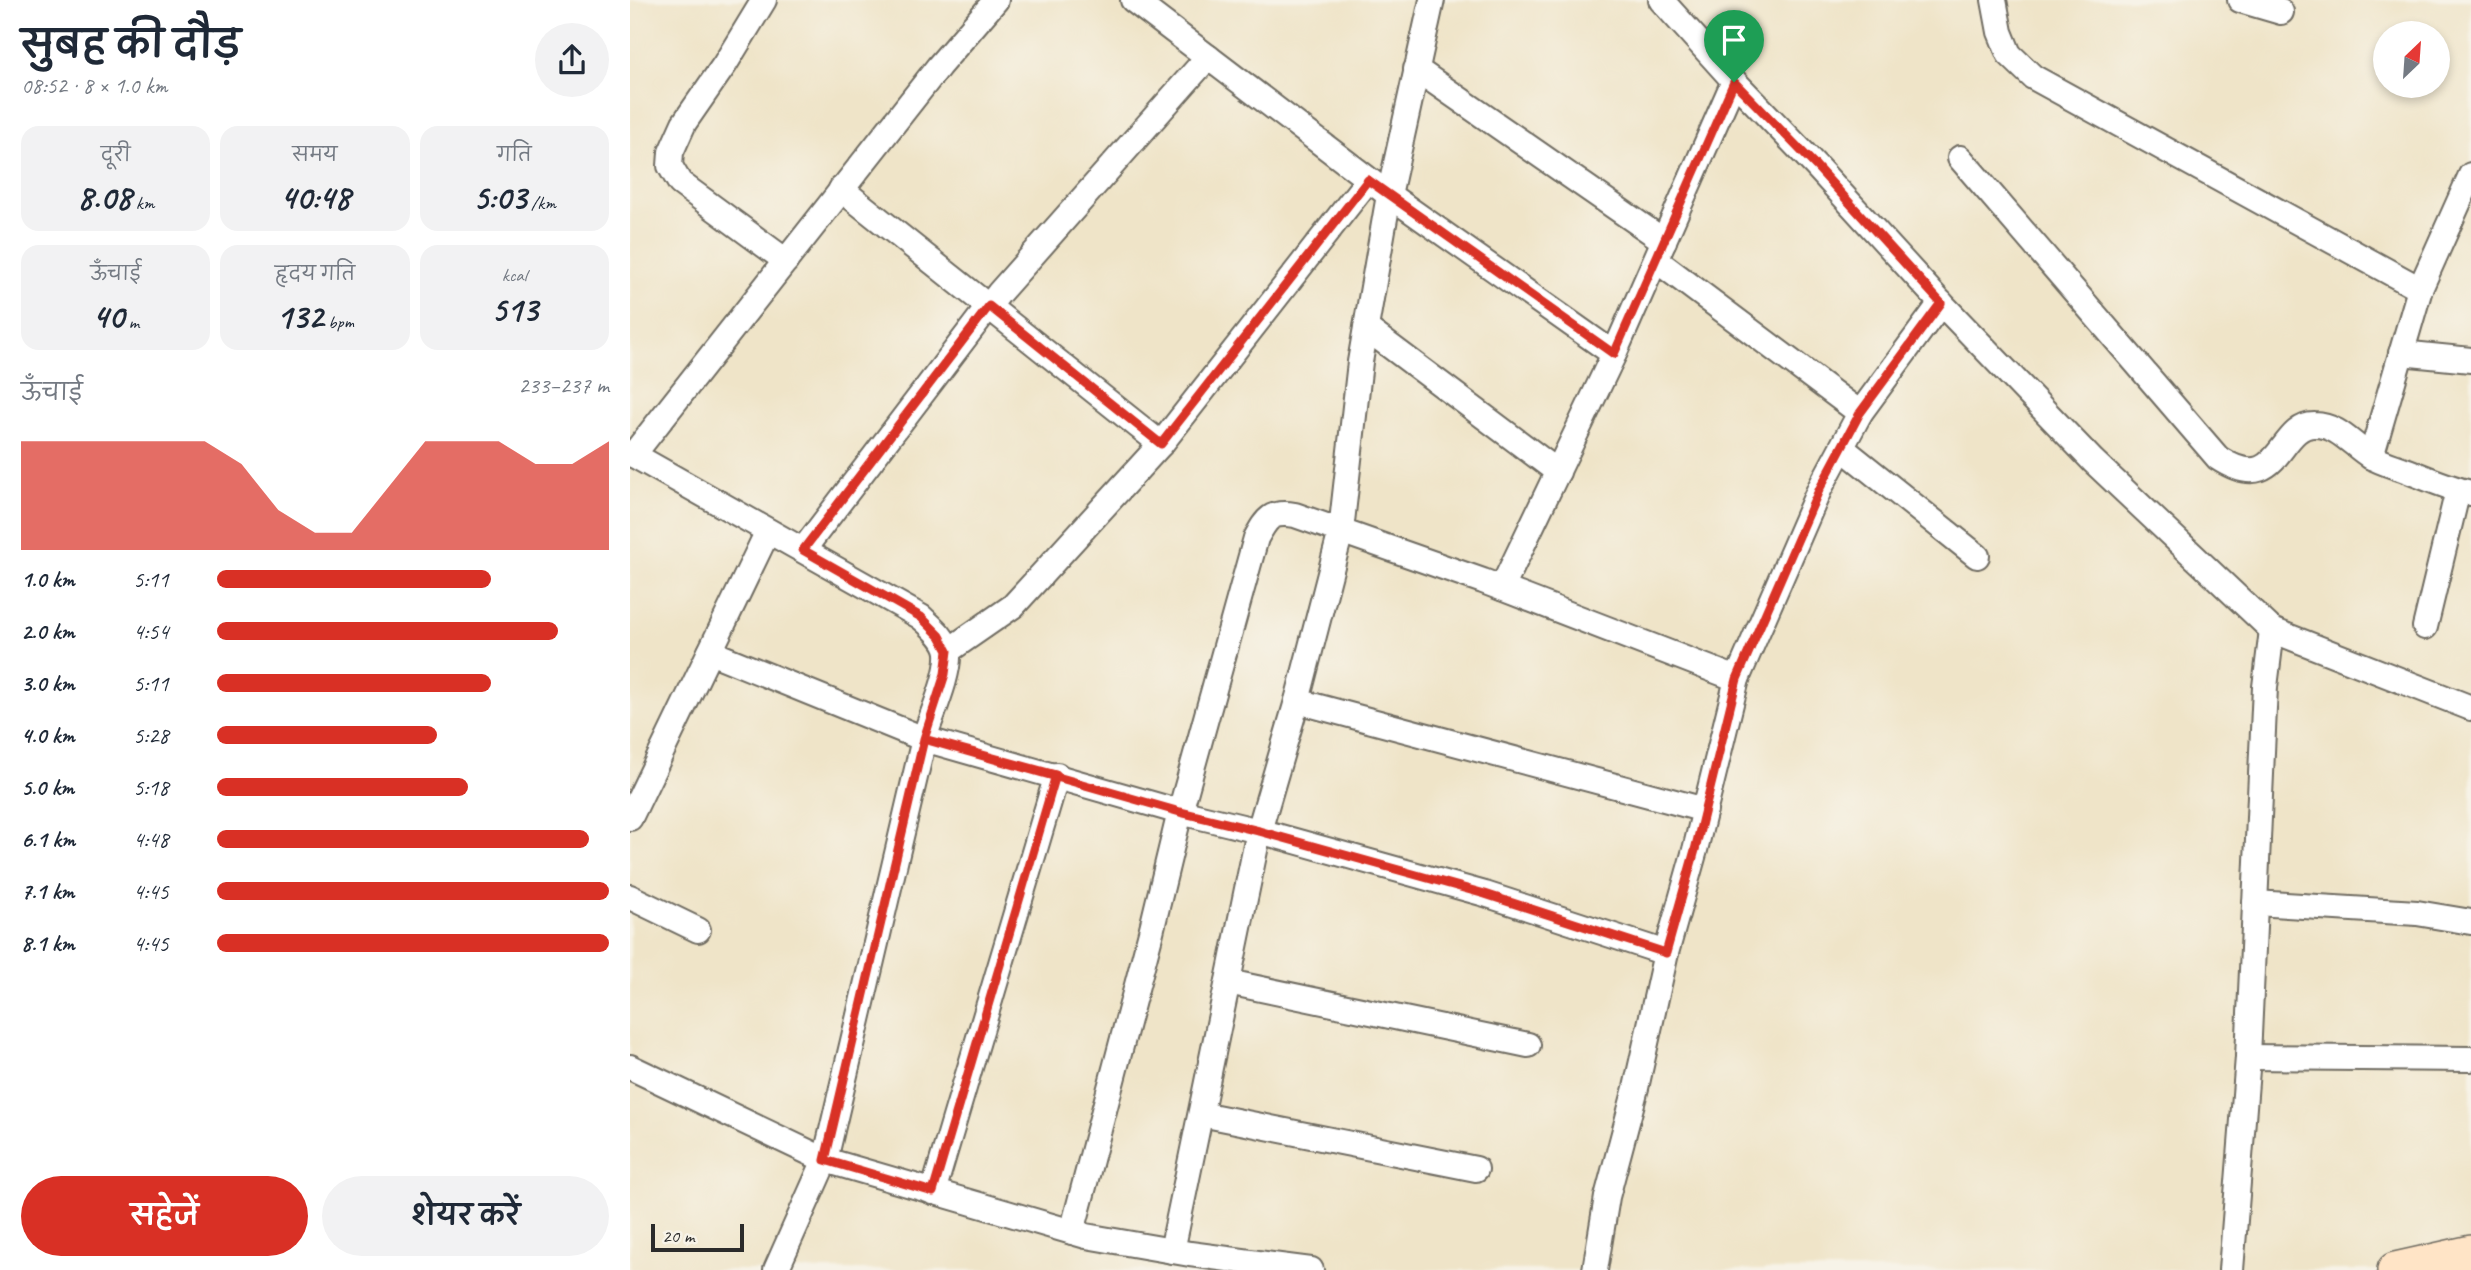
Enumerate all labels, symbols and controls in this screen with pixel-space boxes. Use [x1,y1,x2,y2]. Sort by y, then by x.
pin [1704,10,1764,82]
text: सुबह की दौड़ [21,21,241,68]
icon: arrive [1715,21,1753,59]
north arrow [2373,21,2450,98]
map controls [2373,21,2450,98]
button: share [535,23,609,97]
text: 08:52 · 8 × 1.0 km [21,71,167,100]
text: दूरी [101,143,131,167]
text: समय [292,143,338,167]
text: गति [497,143,532,167]
text: 8.08 [77,175,131,220]
text: 40:48 [280,175,350,220]
text: 5:03 [473,175,526,220]
text: km [131,191,154,215]
text: /km [526,191,556,215]
text: ऊँचाई [90,262,141,286]
text: हृदय गति [275,262,355,286]
text: kcal [502,263,527,287]
text: 513 [491,287,538,332]
text: 40 [92,294,124,339]
text: 132 [276,294,323,339]
text: m [124,310,139,334]
text: bpm [323,310,354,334]
text: 233–237 m [518,371,609,400]
text: ऊँचाई [21,378,83,407]
text: 1.0 km [21,565,75,594]
text: 5:11 [133,565,169,594]
text: 2.0 km [21,617,75,646]
text: 4:54 [133,617,169,646]
text: 3.0 km [21,669,75,698]
text: 5:11 [133,669,169,698]
text: 4.0 km [21,721,75,750]
text: 5:28 [133,721,169,750]
text: 5.0 km [21,773,74,802]
text: 5:18 [133,773,169,802]
text: 6.1 km [21,825,75,854]
text: 4:48 [133,825,169,854]
text: 7.1 km [21,877,74,906]
text: 4:45 [133,877,169,906]
text: 8.1 km [21,929,75,958]
text: 4:45 [133,929,169,958]
button: सहेजें [21,1176,308,1256]
button: शेयर करें [322,1176,609,1256]
scale bar [651,1221,744,1253]
text: 20 m [662,1224,694,1248]

